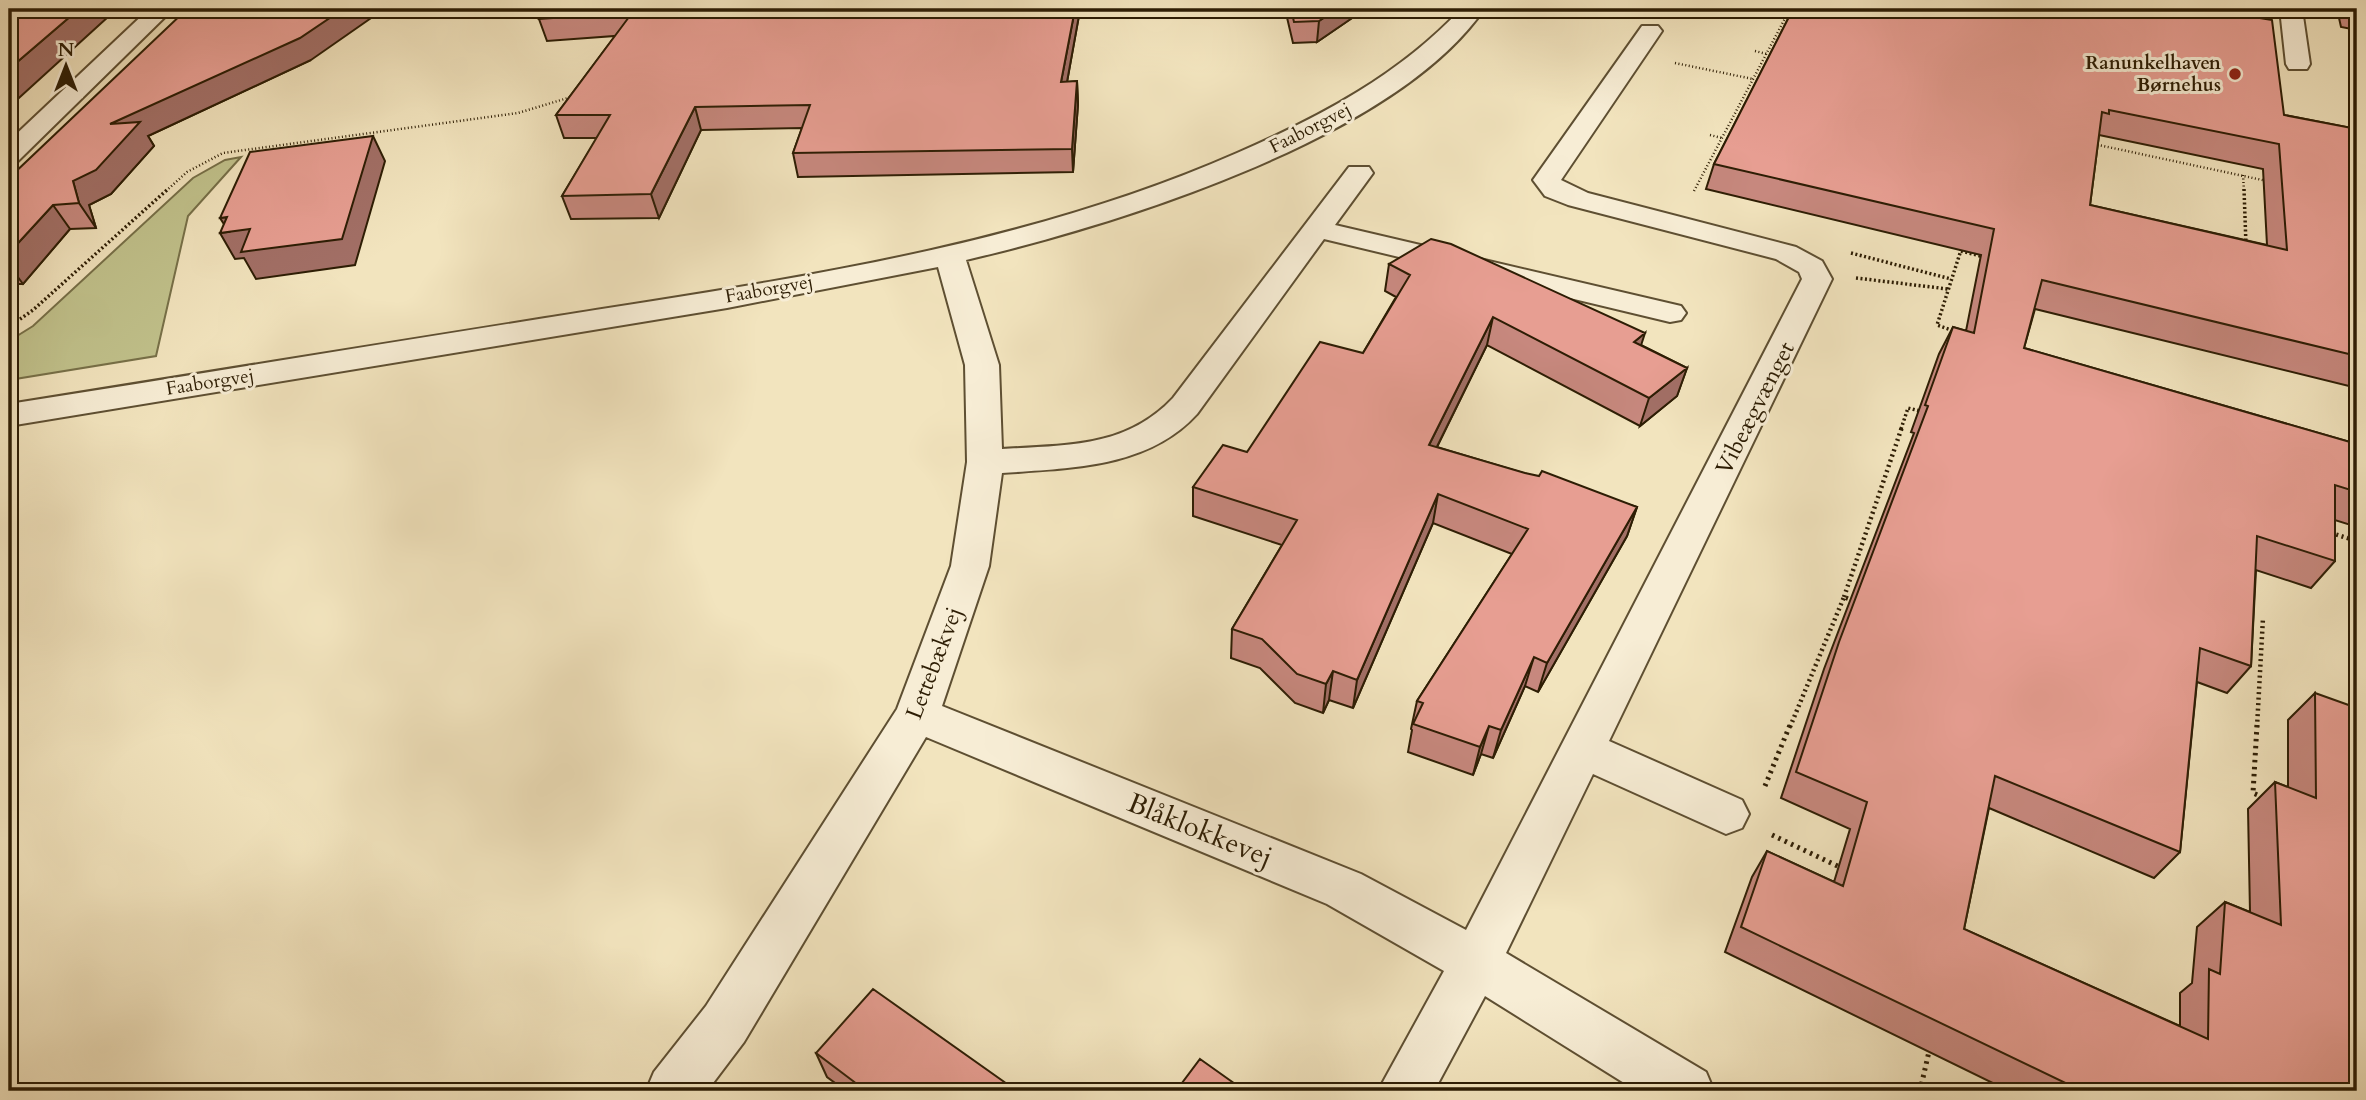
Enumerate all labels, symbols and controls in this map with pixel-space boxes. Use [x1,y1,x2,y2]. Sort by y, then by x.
north arrow [32,32,102,102]
text: N [58,37,75,63]
place label: Ranunkelhaven Børnehus [2085,50,2222,98]
marker: Ranunkelhaven Børnehus [2227,66,2243,82]
street label: Faaborgvej [1264,96,1356,160]
street label: Faaborgvej [723,268,815,310]
street label: Vibeægvænget [1708,336,1802,480]
street label: Faaborgvej [164,362,256,402]
street label: Lettebækvej [898,602,970,724]
street label: Blåklokkevej [1122,784,1278,876]

